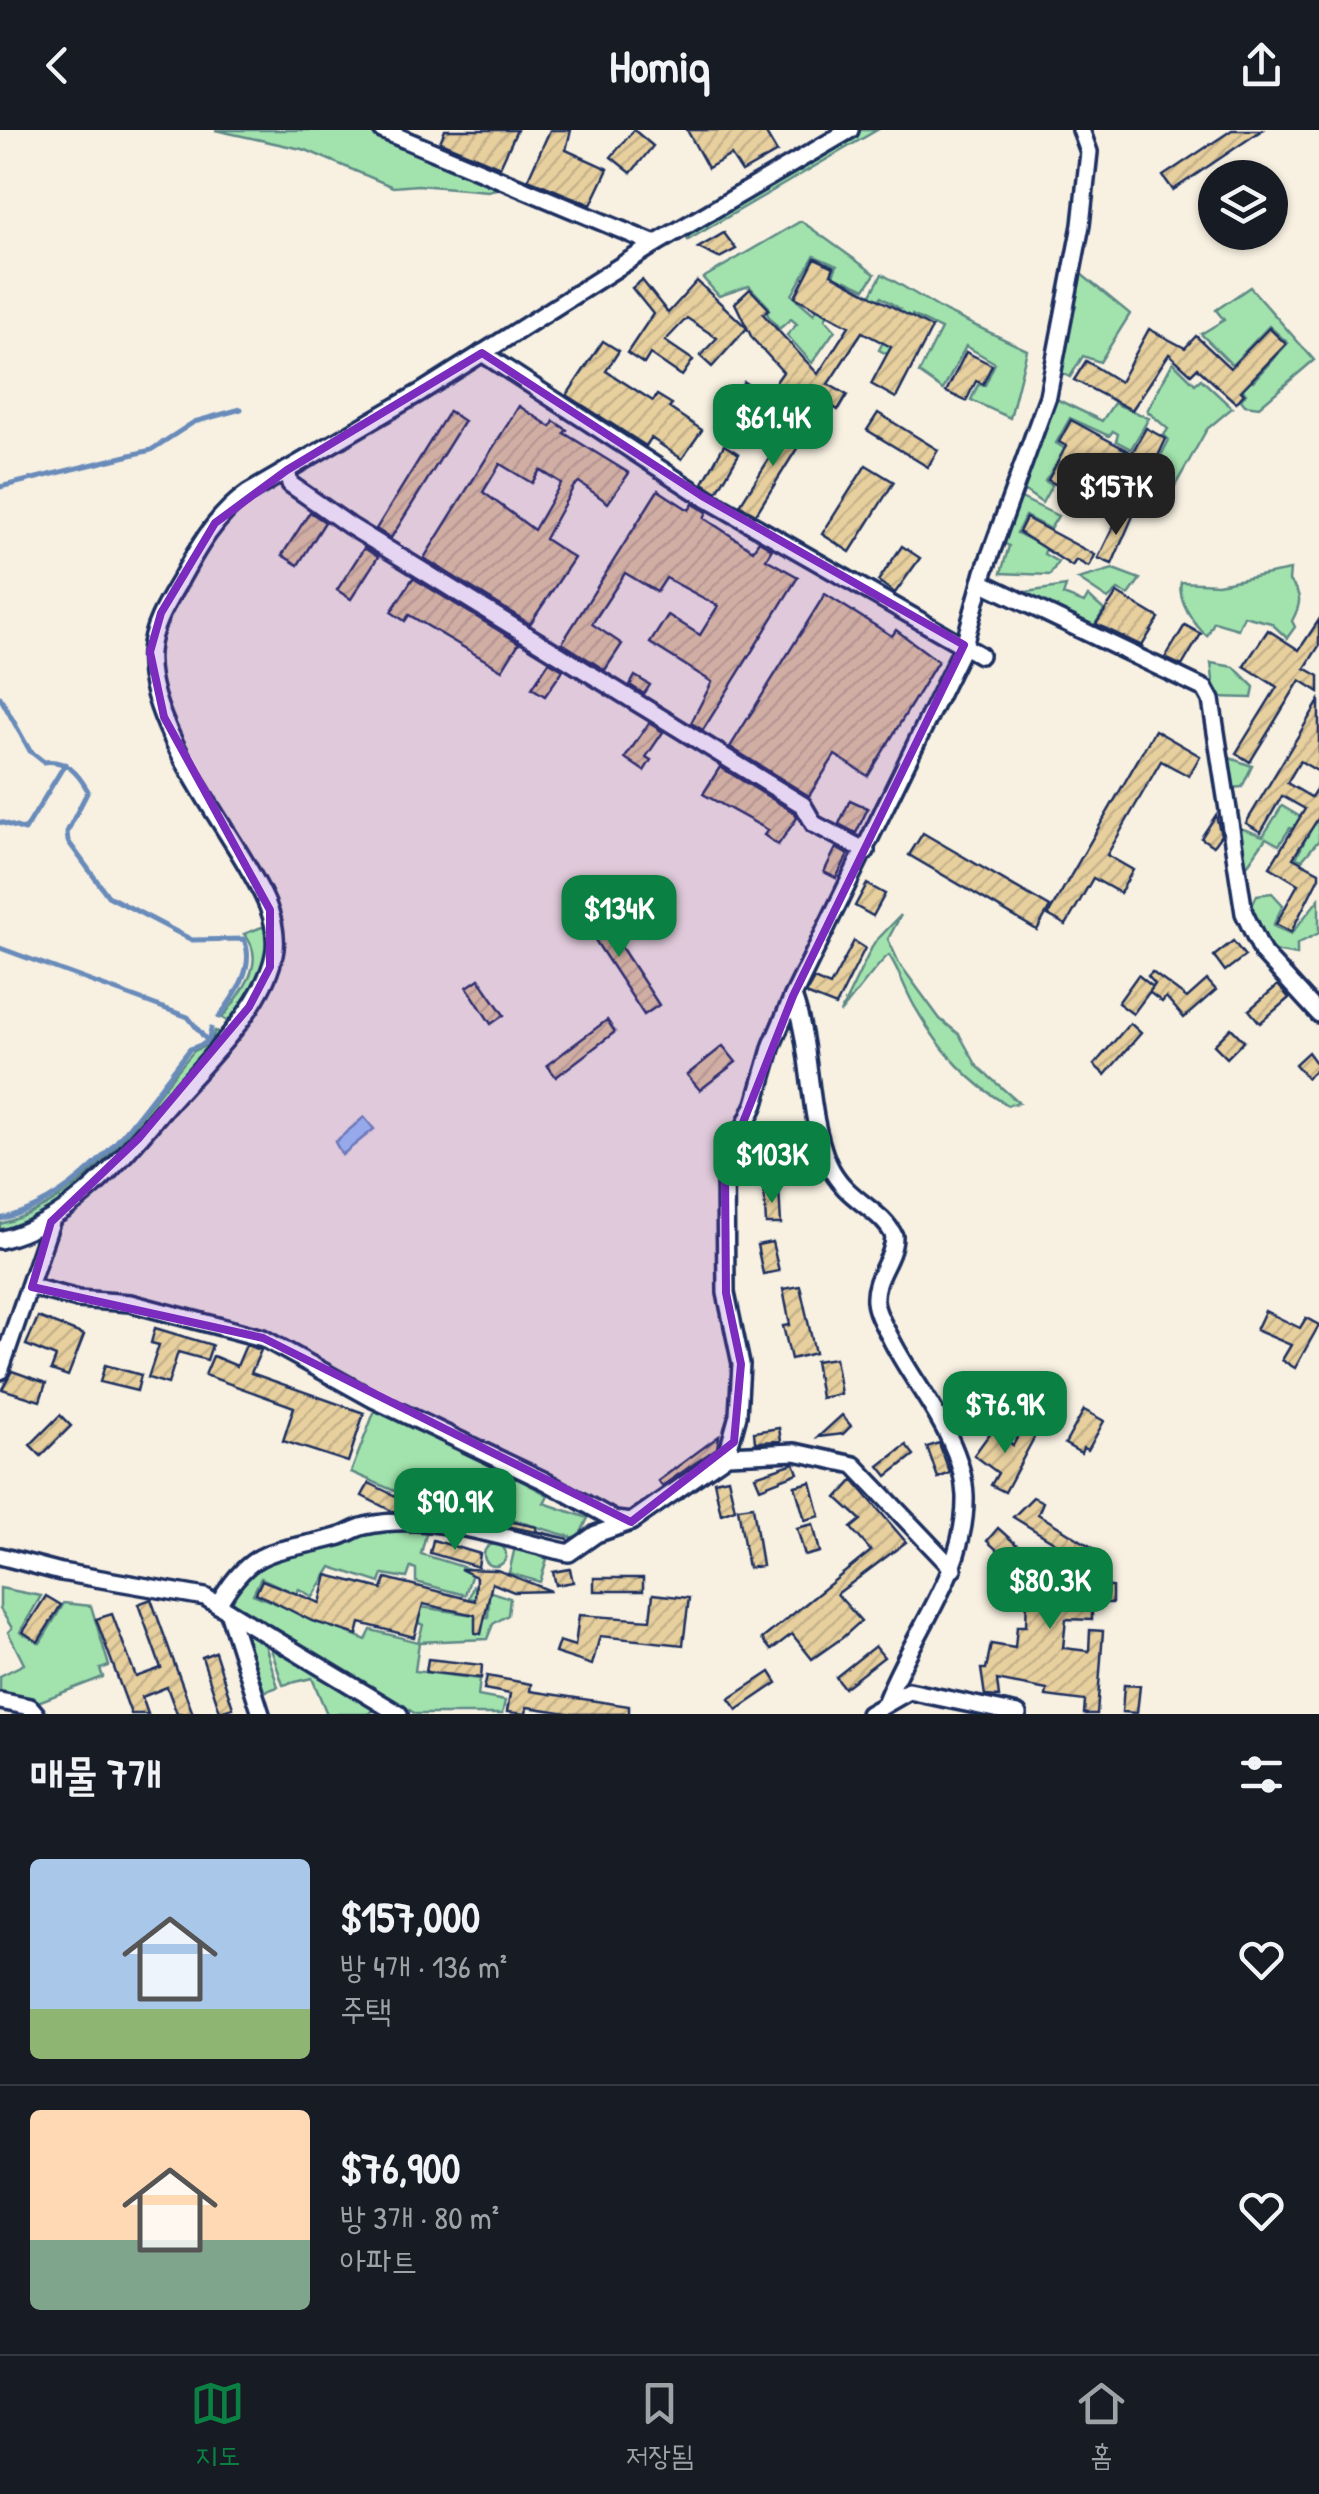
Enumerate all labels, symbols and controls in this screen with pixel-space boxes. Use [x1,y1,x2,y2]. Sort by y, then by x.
text: Homiq [609,35,710,96]
icon: back [30,38,85,93]
icon: share [1234,38,1289,93]
map controls [1198,160,1288,250]
button: layers [1198,160,1288,250]
pin: $61.4K [692,384,854,469]
text: $61.4K [735,395,811,438]
pin: $157K [1046,453,1186,538]
text: $157K [1079,464,1153,507]
pin: $134K [549,875,689,960]
text: $134K [584,886,654,929]
pin: $103K [702,1121,842,1206]
text: $103K [735,1132,809,1175]
pin: $76.9K [924,1371,1086,1456]
text: $76.9K [965,1382,1045,1425]
pin: $90.9K [374,1468,536,1553]
text: $90.9K [416,1479,494,1522]
pin: $80.3K [969,1547,1131,1632]
text: $80.3K [1009,1558,1091,1601]
text: 매물 7개 [30,1745,162,1802]
icon: filters [1234,1747,1289,1802]
text: $157,000 [340,1888,480,1945]
icon: home [110,1899,230,2019]
icon: heart [1234,1932,1289,1987]
text: 방 4개 · 136 m² [340,1945,507,1988]
text: 주택 [340,1988,392,2031]
text: $76,900 [340,2139,460,2196]
icon: home [110,2150,230,2270]
icon: heart [1234,2183,1289,2238]
text: 방 3개 · 80 m² [340,2196,499,2239]
text: 아파트 [340,2239,417,2282]
tab: 지도 [190,2376,245,2475]
tab: 저장됨 [626,2376,693,2475]
tab: 홈 [1074,2376,1129,2475]

